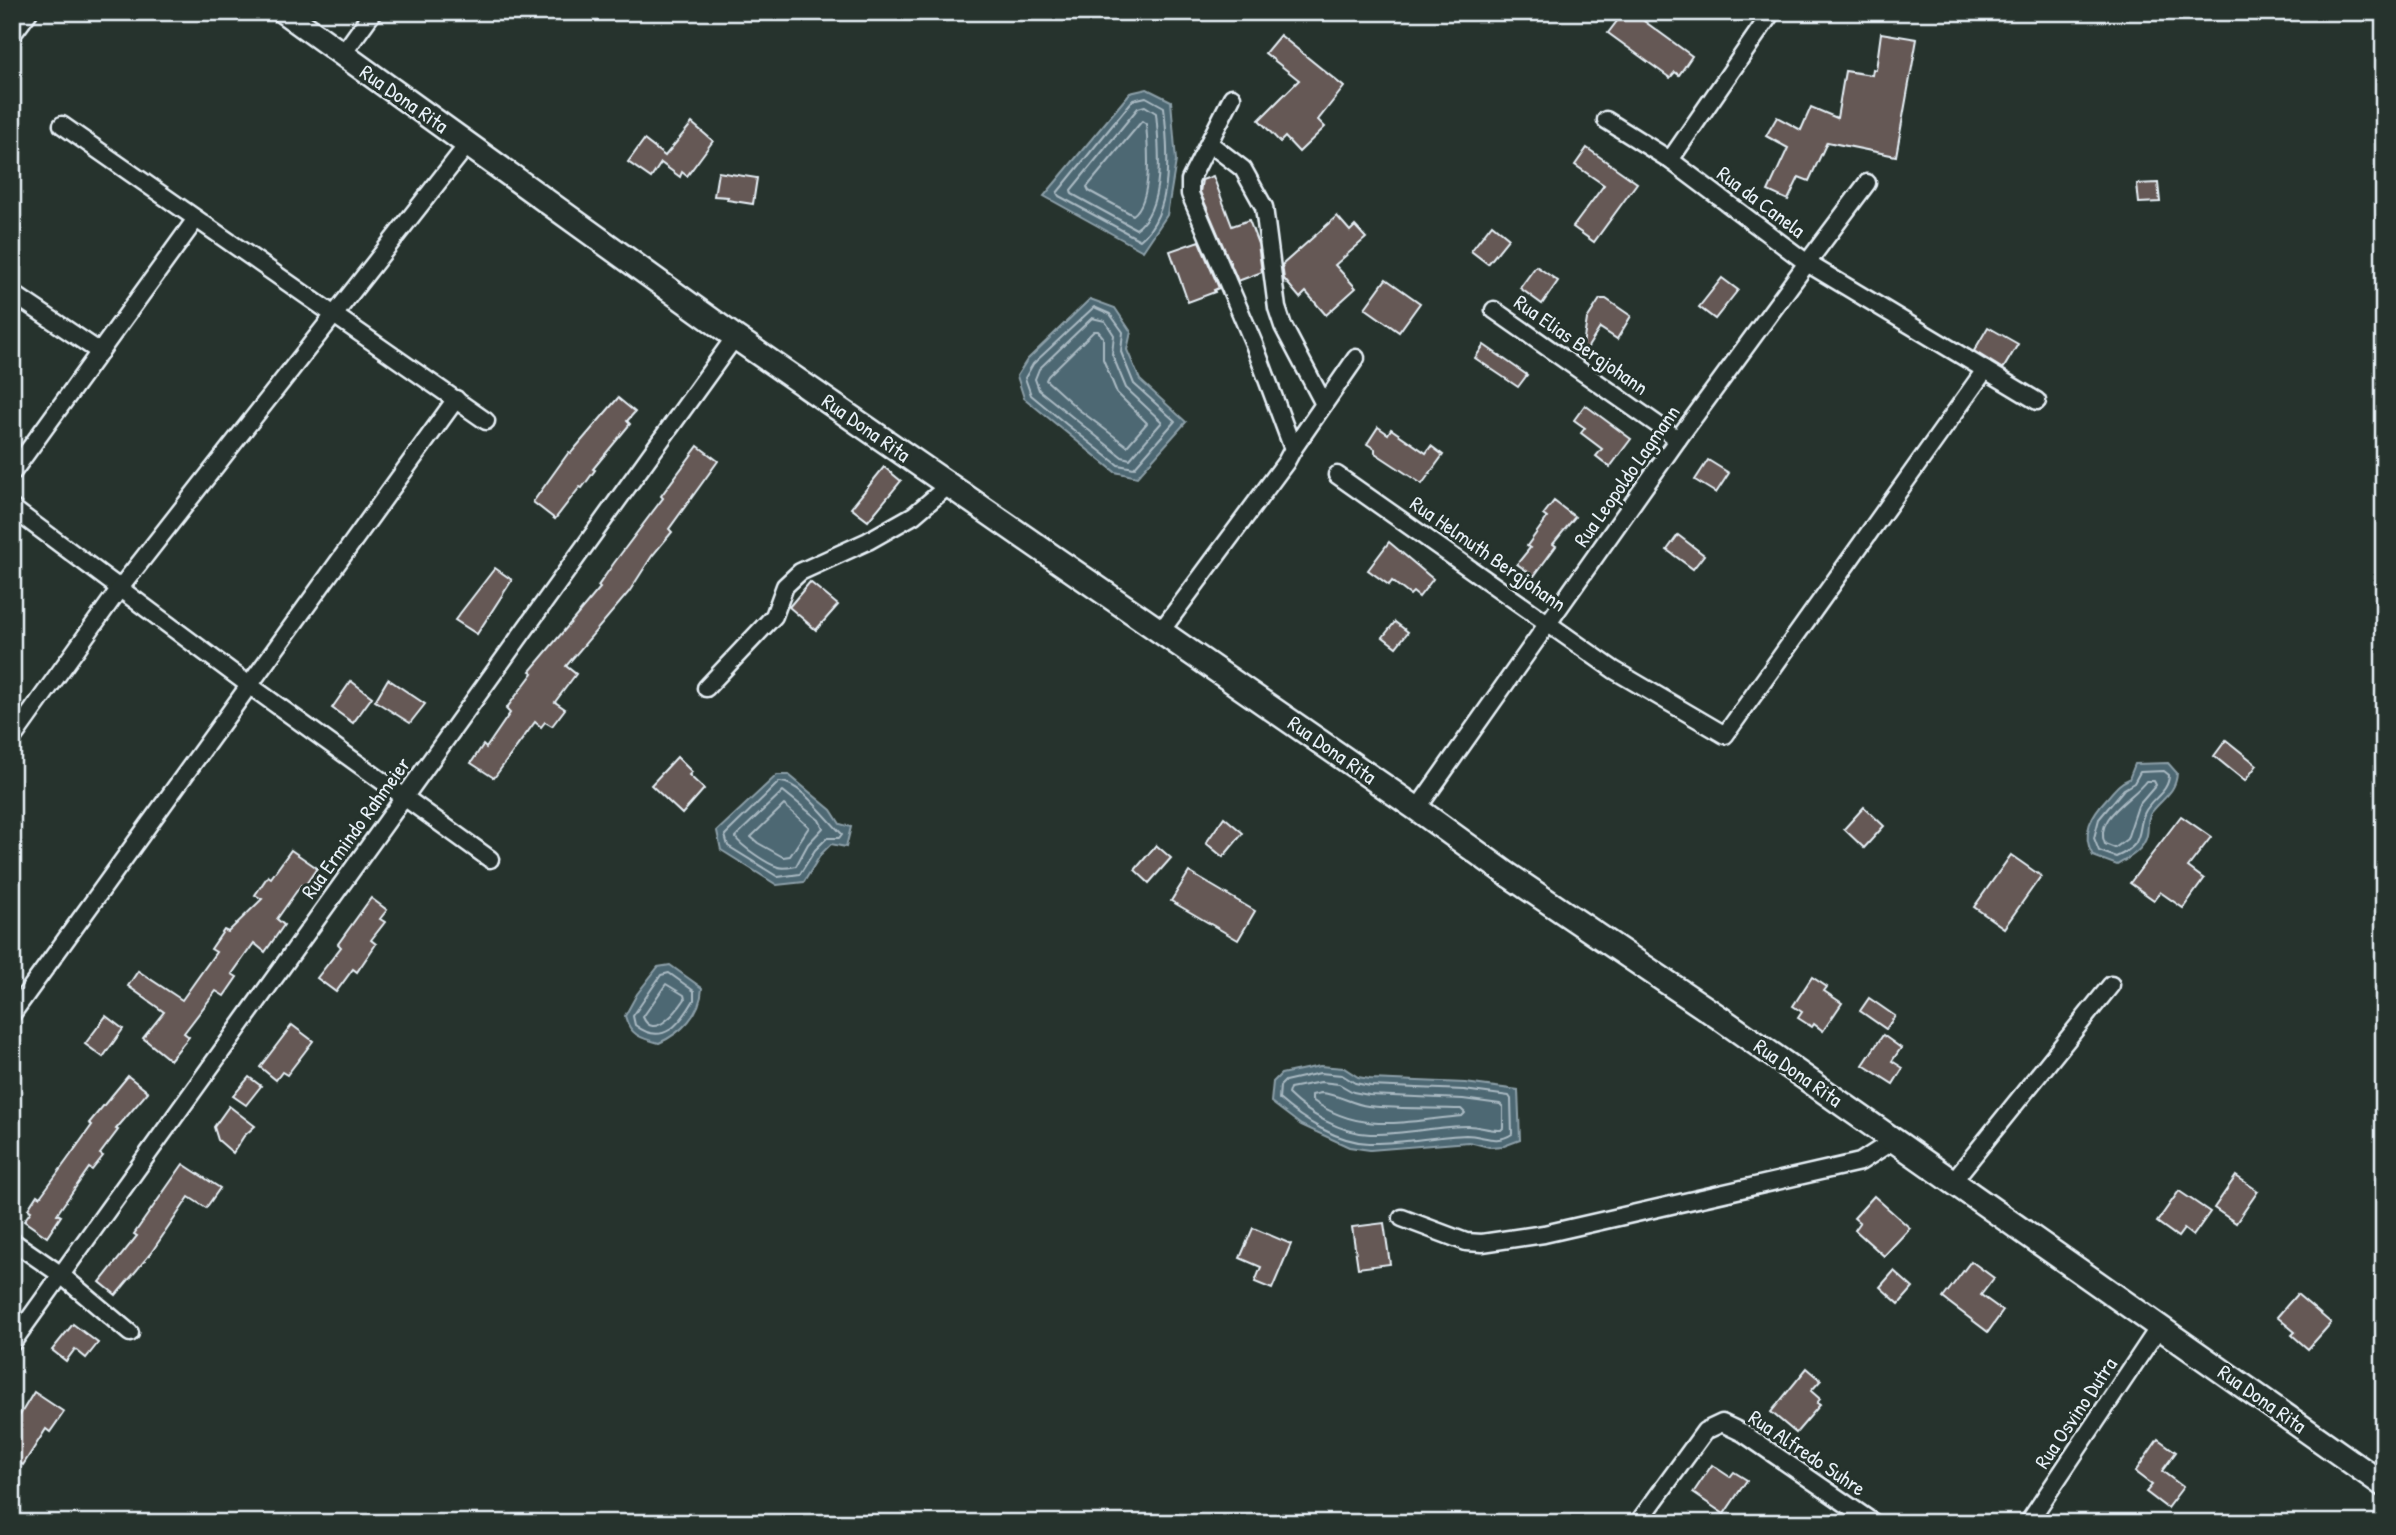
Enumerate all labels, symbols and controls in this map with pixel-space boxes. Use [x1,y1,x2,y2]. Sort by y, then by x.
street label: Rua Dona Rita [354,58,454,140]
street label: Rua da Canela [1711,159,1811,244]
street label: Rua Elias Bergjohann [1508,288,1654,402]
street label: Rua Dona Rita [816,387,916,469]
street label: Rua Leopoldo Lagmann [1567,399,1686,552]
street label: Rua Helmuth Bergjohann [1405,489,1572,618]
street label: Rua Dona Rita [1282,709,1382,791]
street label: Rua Ermindo Rahmeier [294,751,417,904]
street label: Rua Dona Rita [1748,1032,1848,1114]
street label: Rua Osvino Dutra [2028,1351,2124,1474]
street label: Rua Dona Rita [2212,1358,2312,1440]
street label: Rua Alfredo Suhre [1743,1403,1872,1503]

